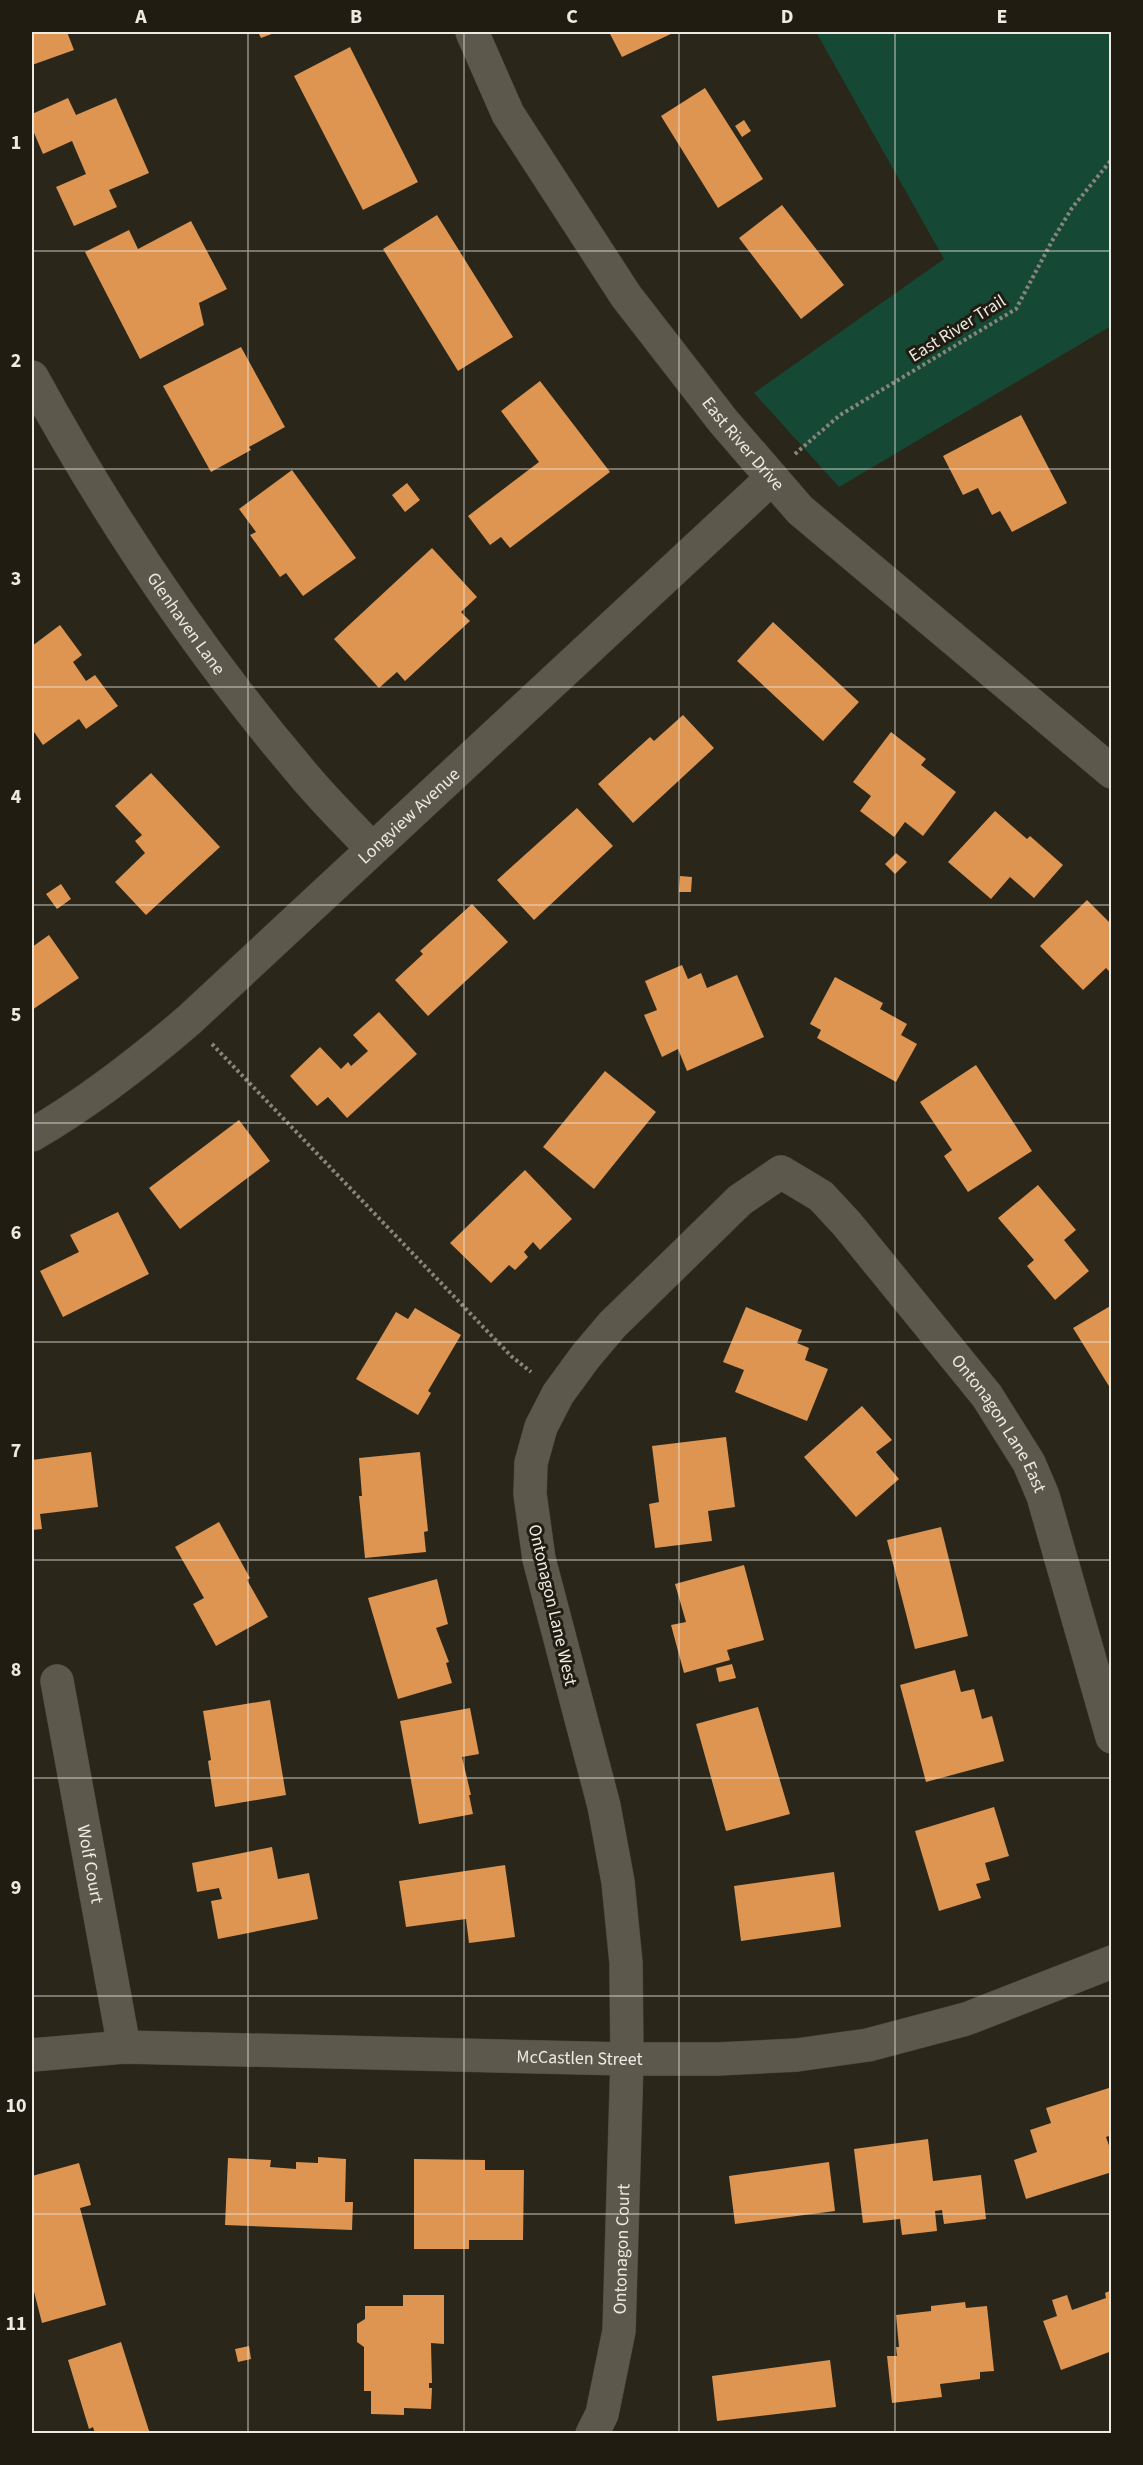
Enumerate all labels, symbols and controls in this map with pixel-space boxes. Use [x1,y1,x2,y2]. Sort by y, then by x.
text: A [134,3,147,31]
text: B [350,3,362,31]
text: C [566,3,578,31]
text: D [781,3,793,31]
text: E [997,3,1007,31]
text: 1 [11,129,21,157]
street label: East River Trail [904,289,1011,368]
text: 2 [11,347,21,375]
street label: East River Drive [696,392,790,496]
text: 3 [11,565,21,593]
street label: Glenhaven Lane [141,567,231,680]
street label: Longview Avenue [353,762,466,870]
text: 4 [11,783,22,811]
text: 5 [11,1001,21,1029]
text: 6 [11,1219,21,1247]
street label: Ontonagon Lane East [945,1349,1052,1497]
text: 7 [11,1437,21,1465]
street label: Ontonagon Lane West [522,1522,583,1688]
text: 8 [11,1656,21,1684]
street label: Wolf Court [71,1823,109,1905]
text: 9 [11,1874,21,1902]
street label: McCastlen Street [516,2044,643,2072]
text: 10 [5,2092,27,2120]
street label: Ontonagon Court [607,2183,636,2315]
text: 11 [5,2310,27,2338]

